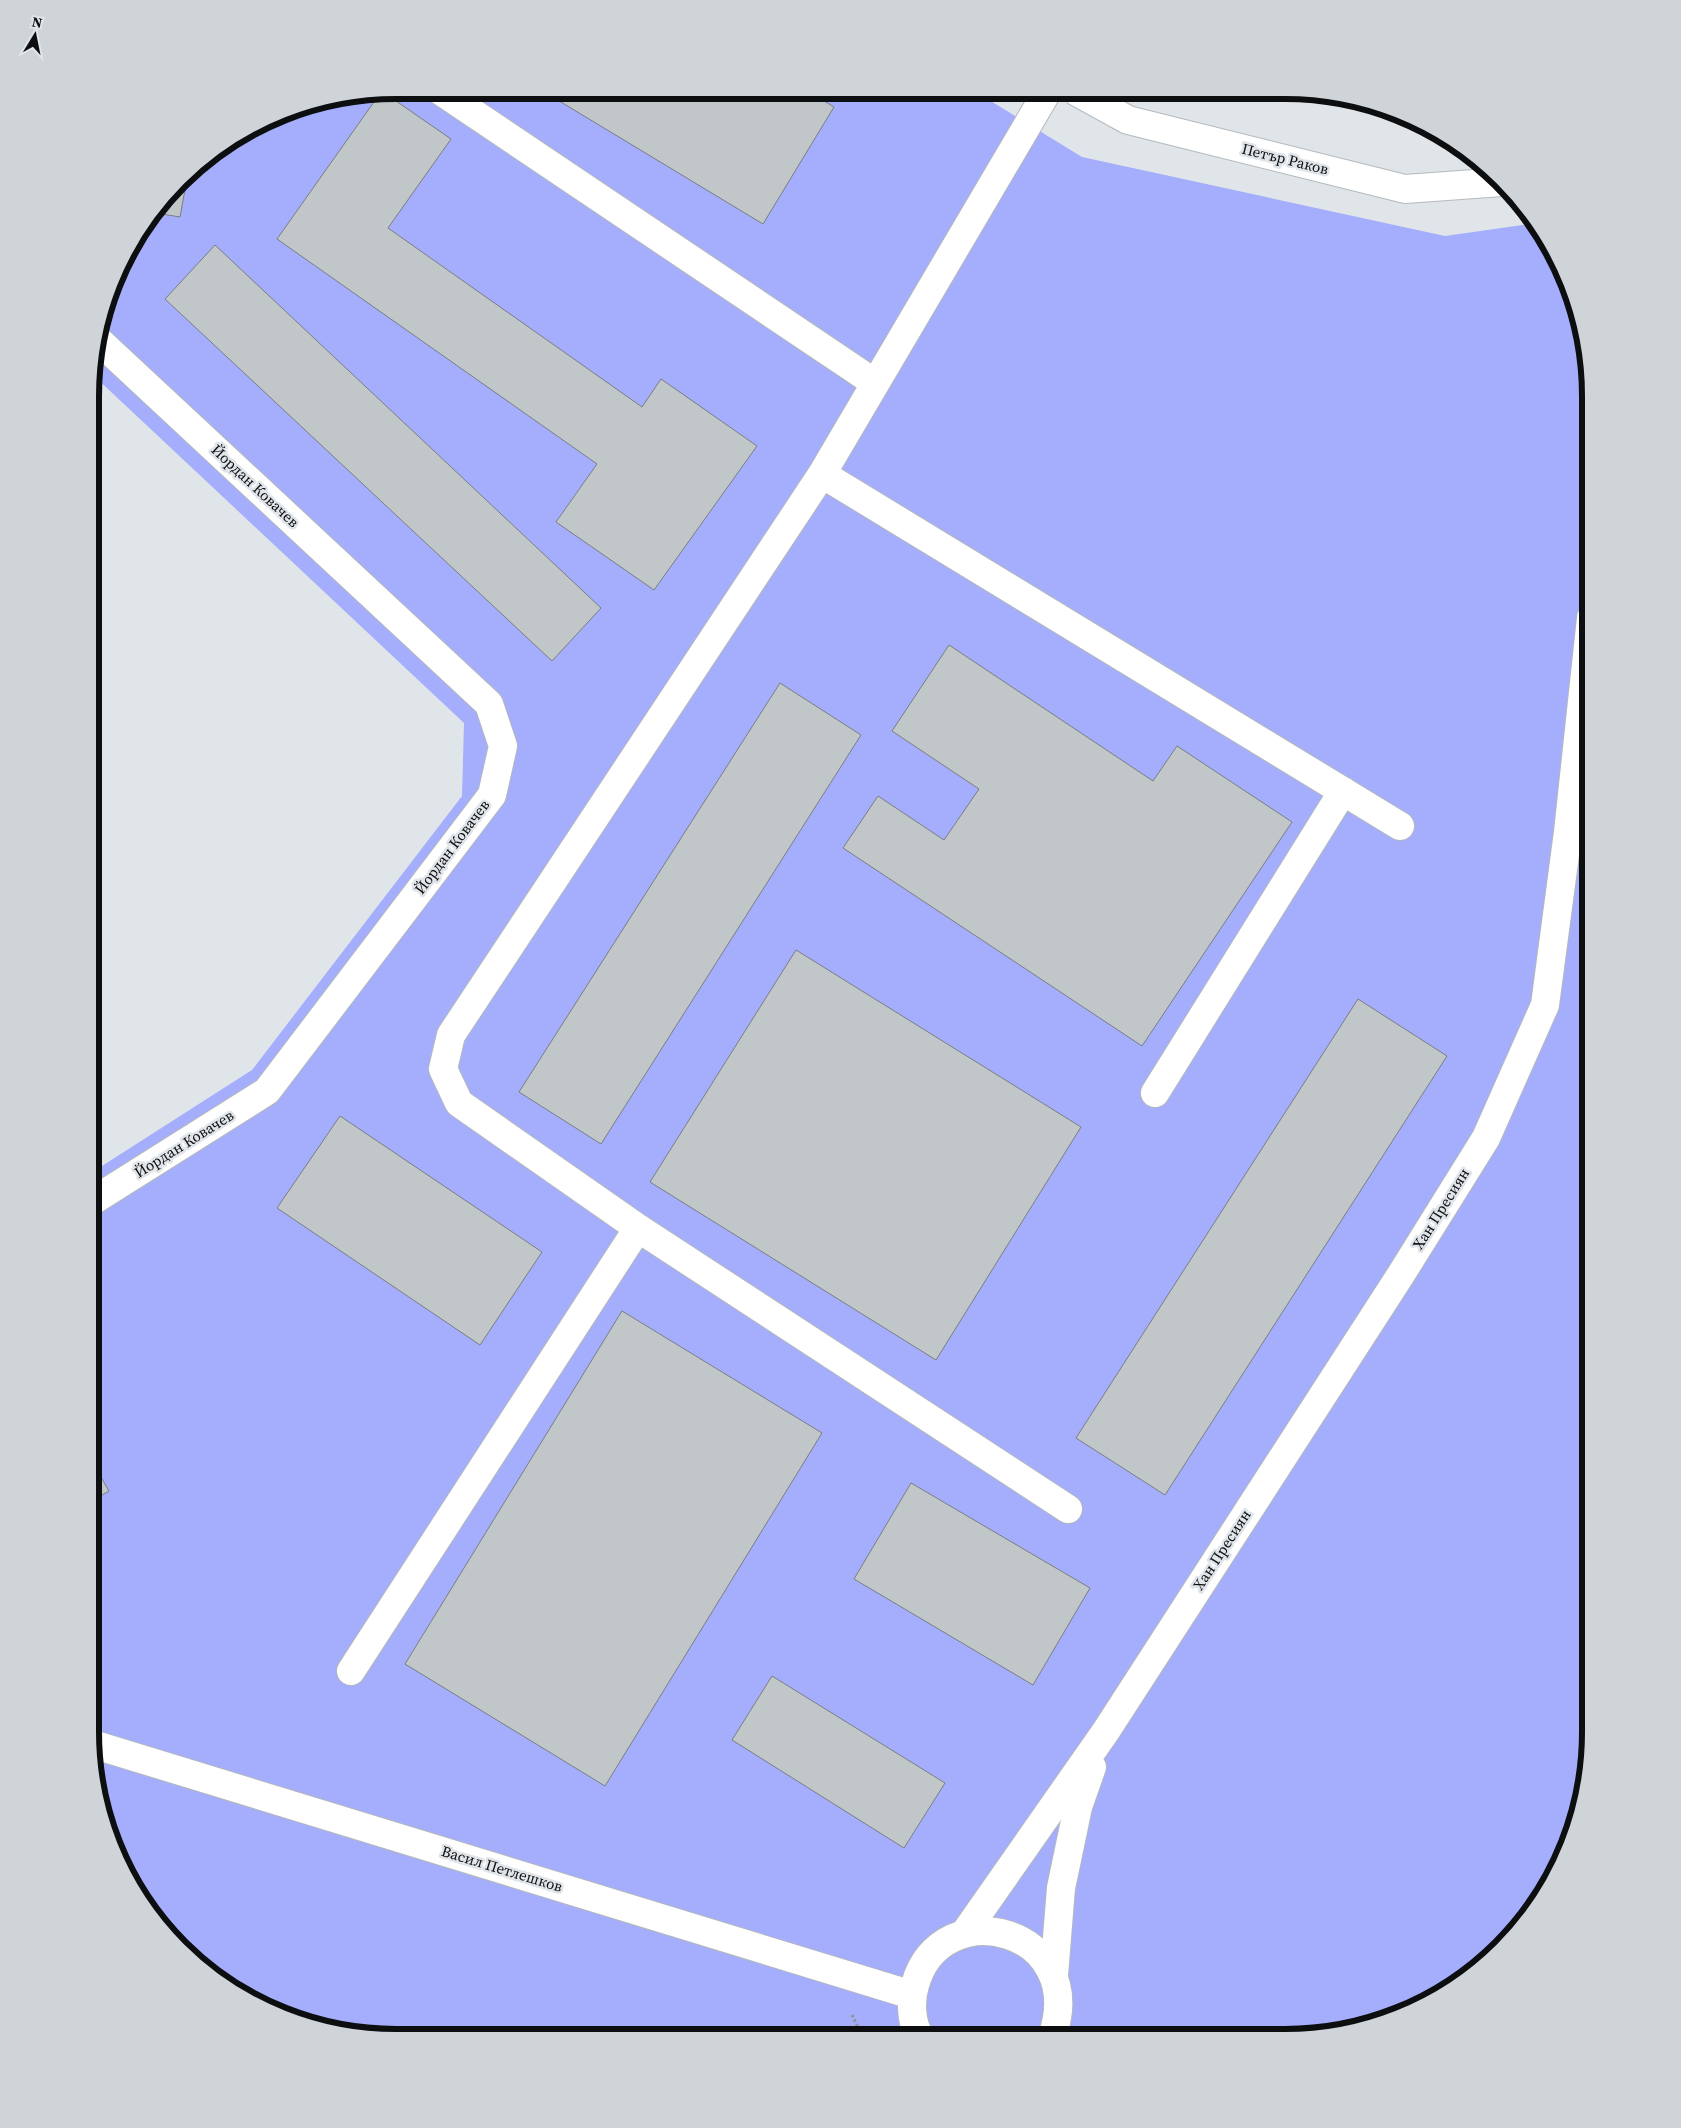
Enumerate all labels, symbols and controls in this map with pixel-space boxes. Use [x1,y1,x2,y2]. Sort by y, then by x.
north arrow [10,10,60,60]
text: N [30,11,44,33]
street label: Петър Раков [1240,138,1331,179]
street label: Йордан Ковачев [207,439,304,532]
street label: Йордан Ковачев [409,795,494,898]
street label: Йордан Ковачев [130,1105,238,1183]
street label: Хан Пресиян [1407,1164,1474,1253]
street label: Хан Пресиян [1188,1505,1256,1594]
street label: Васил Петлешков [439,1840,565,1897]

